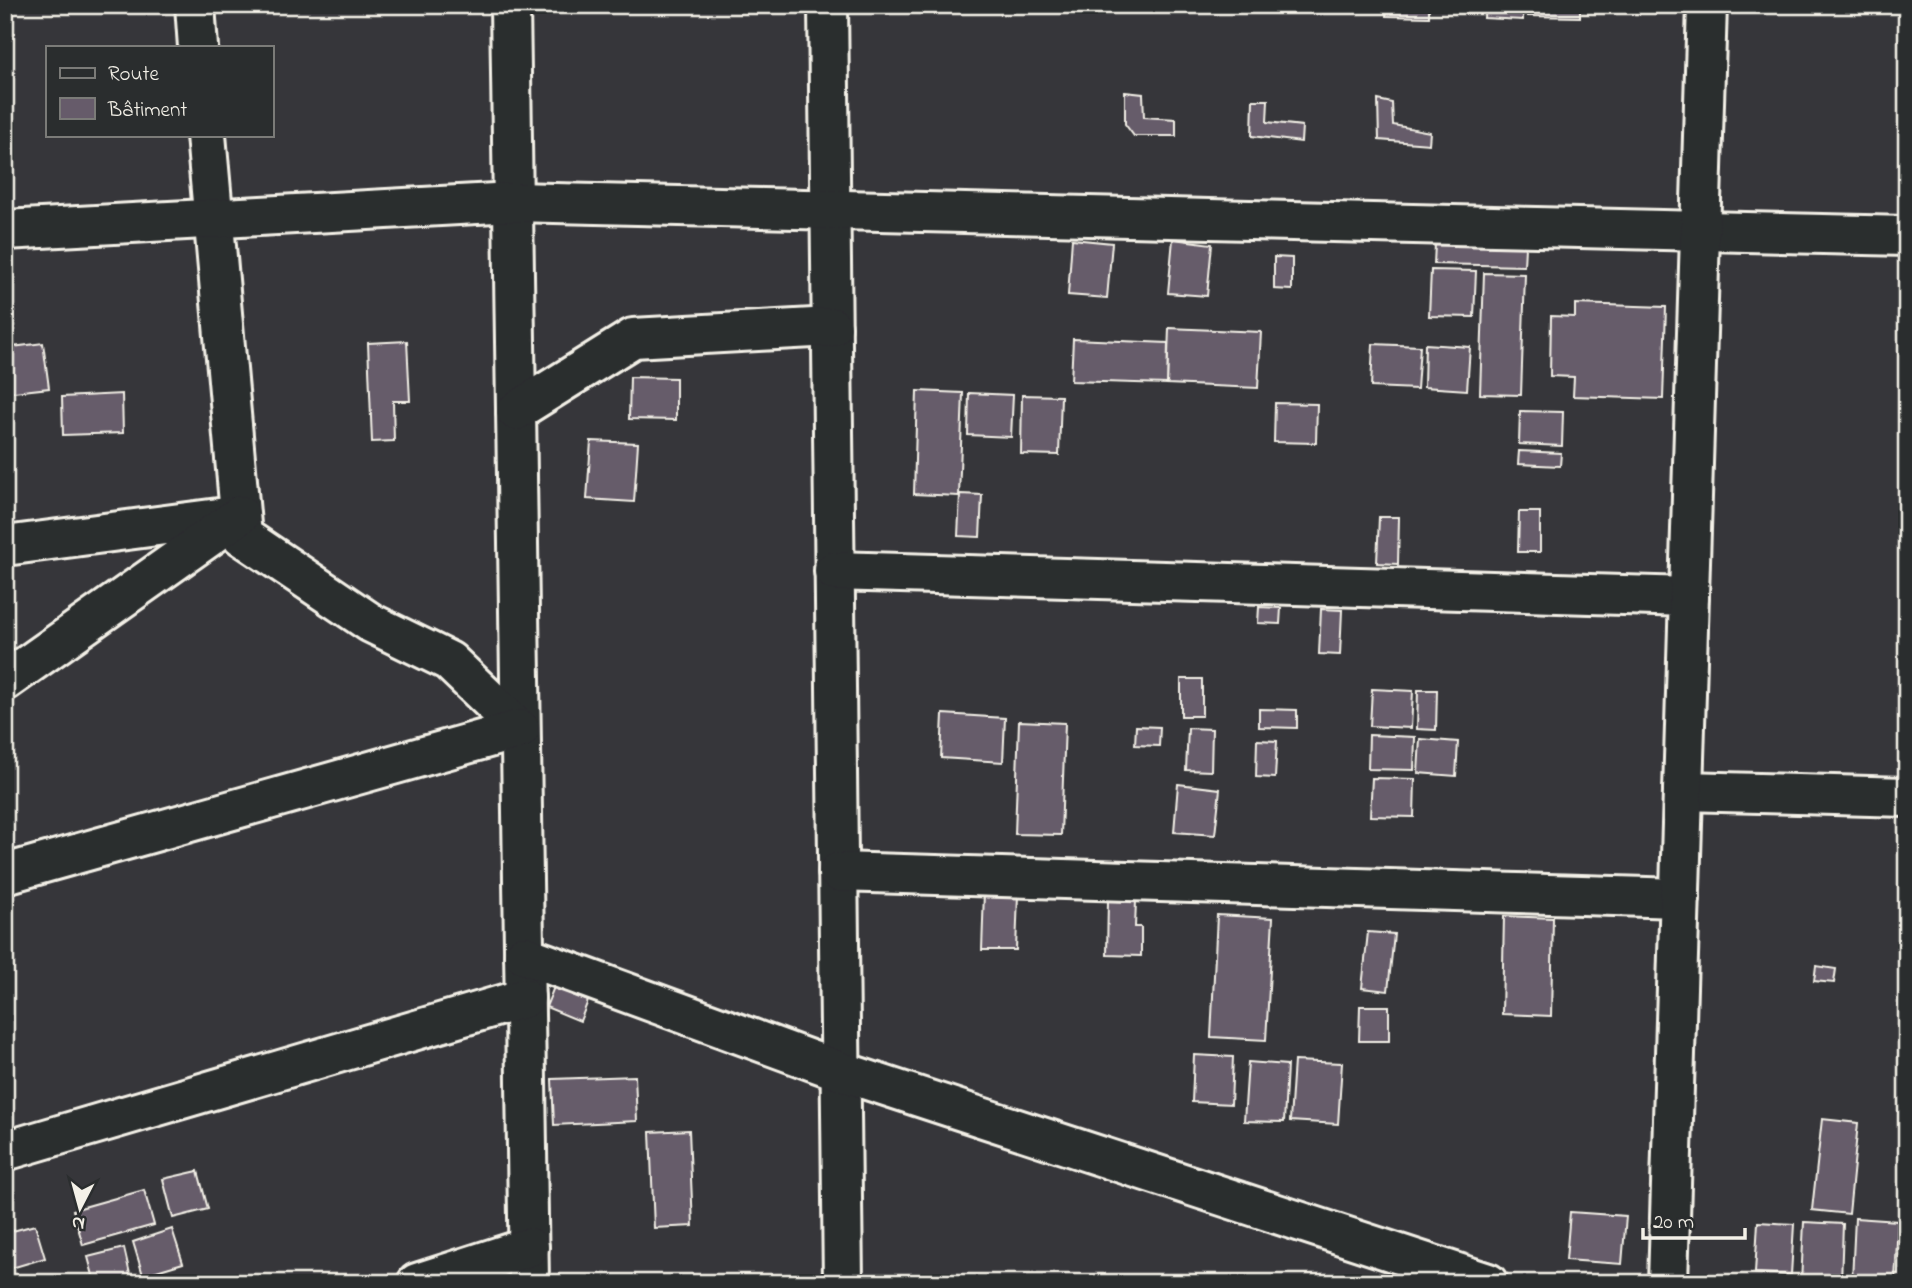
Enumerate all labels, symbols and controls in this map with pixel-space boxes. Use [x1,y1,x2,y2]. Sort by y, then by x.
legend [46,46,273,136]
text: Route [108,60,160,90]
text: Bâtiment [107,96,187,126]
north arrow [46,1172,116,1242]
scale bar [1643,1197,1744,1241]
text: N [71,1208,86,1237]
text: 20 m [1653,1208,1694,1238]

